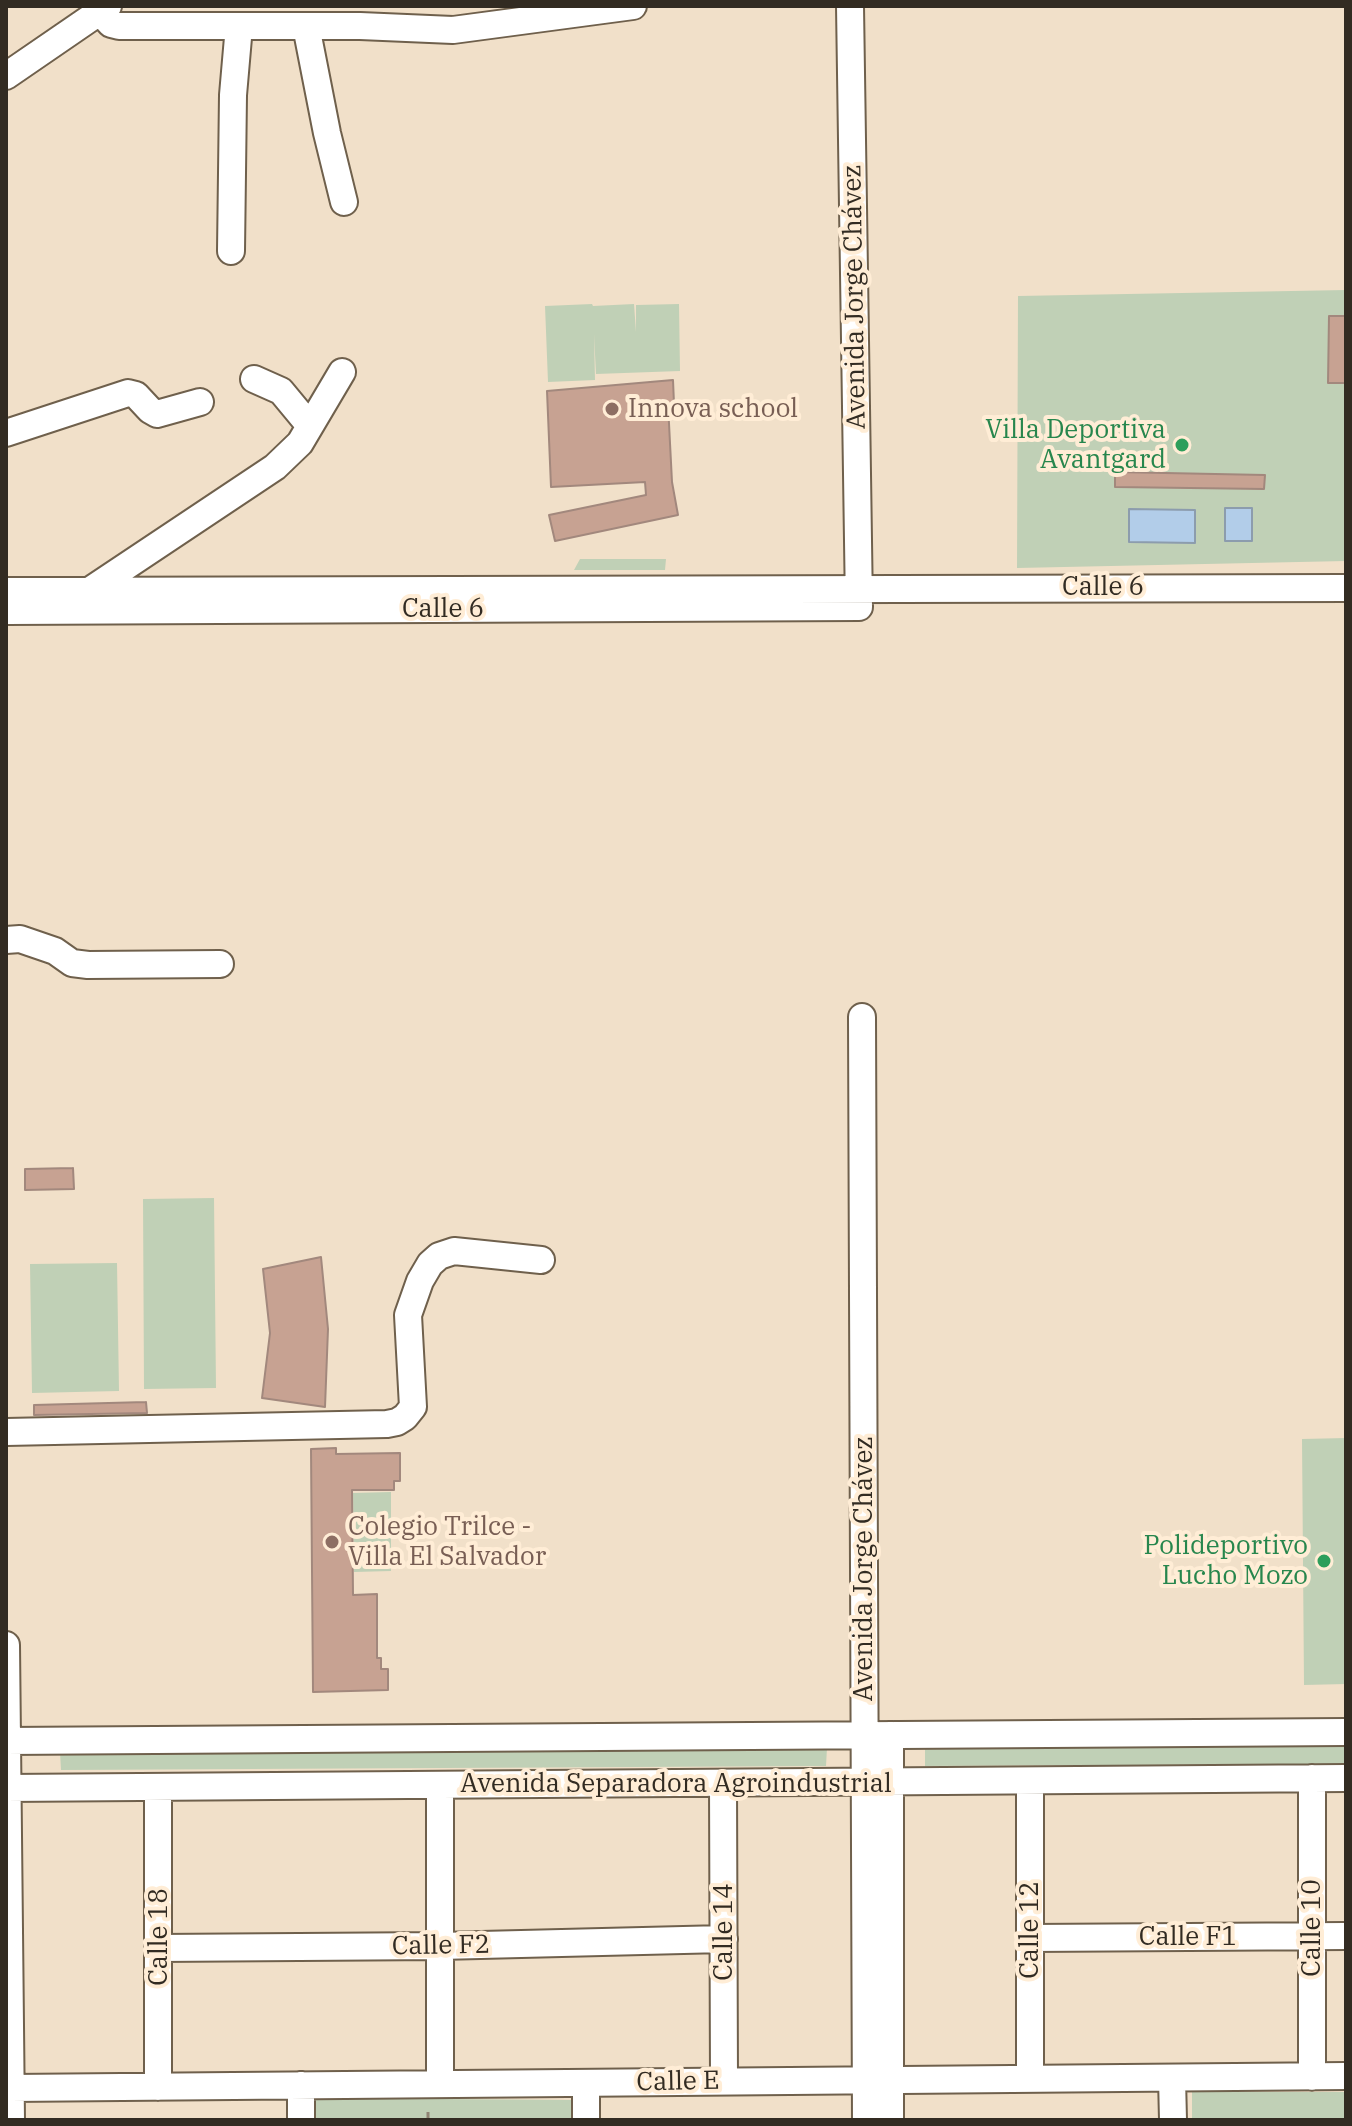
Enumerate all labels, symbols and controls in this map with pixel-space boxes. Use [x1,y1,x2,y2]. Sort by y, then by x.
street label: Avenida Jorge Chávez [837,164,873,430]
place label: Innova school [628,393,798,425]
marker: Innova school [603,400,621,418]
place label: Villa Deportiva Avantgard [985,414,1166,476]
marker: Villa Deportiva Avantgard [1173,436,1191,454]
street label: Calle 6 [1062,571,1144,603]
street label: Calle 6 [402,593,484,625]
street label: Avenida Jorge Chávez [848,1437,880,1701]
place label: Colegio Trilce - Villa El Salvador [348,1511,546,1572]
place label: Polideportivo Lucho Mozo [1144,1530,1308,1592]
marker: Colegio Trilce - Villa El Salvador [323,1533,341,1551]
marker: Polideportivo Lucho Mozo [1315,1552,1333,1570]
street label: Avenida Separadora Agroindustrial [460,1768,892,1800]
street label: Calle 10 [1296,1879,1328,1977]
street label: Calle 12 [1014,1881,1046,1979]
street label: Calle 14 [708,1883,740,1981]
street label: Calle 18 [143,1888,175,1986]
street label: Calle F1 [1139,1921,1237,1953]
street label: Calle F2 [392,1930,490,1962]
street label: Calle E [636,2066,720,2098]

